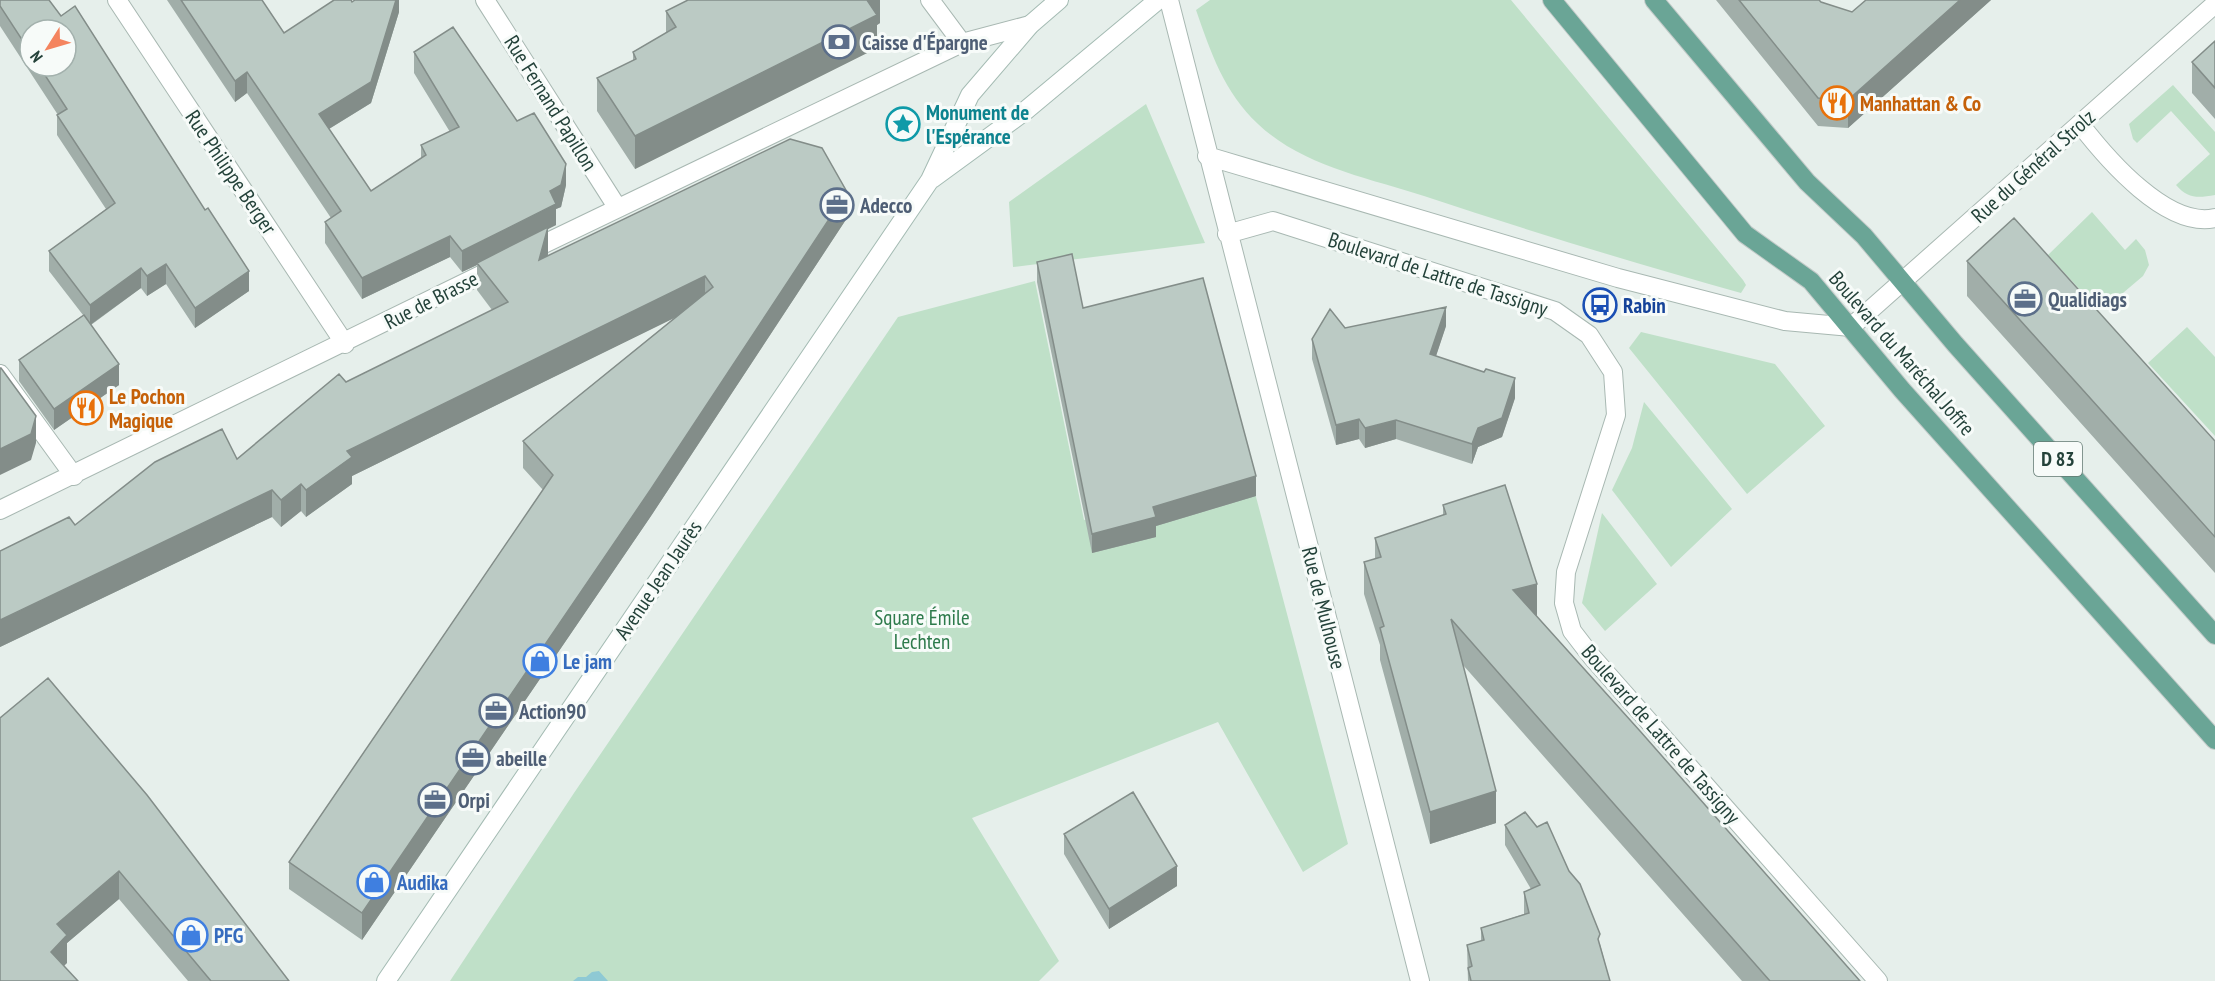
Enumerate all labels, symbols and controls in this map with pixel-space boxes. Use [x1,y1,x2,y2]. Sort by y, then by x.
north arrow [18,18,78,78]
bank icon: Caisse d'Épargne [821,24,857,60]
place label: Caisse d'Épargne [862,29,988,56]
street label: Rue Fernand Papillon [499,30,603,176]
text: N [25,48,47,66]
restaurant icon: Manhattan & Co [1819,85,1855,121]
place label: Manhattan & Co [1860,90,1981,117]
place label: Monument de l'Espérance [926,99,1029,150]
street label: Rue du Général Strolz [1965,103,2101,229]
street label: Rue Philippe Berger [179,105,283,240]
place icon: Monument de l'Espérance [885,106,921,142]
office icon: Adecco [819,187,855,223]
place label: Adecco [859,192,912,219]
street label: Boulevard de Lattre de Tassigny [1325,226,1551,322]
street label: Rue de Brasse [380,265,482,335]
street label: Boulevard du Maréchal Joffre [1823,265,1981,441]
office icon: Qualidiags [2007,281,2043,317]
place label: Qualidiags [2048,286,2127,313]
bus stop icon: Rabin [1582,287,1618,323]
place label: Rabin [1623,292,1666,319]
place label: Le Pochon Magique [109,383,185,434]
restaurant icon: Le Pochon Magique [68,390,104,426]
road number: D 83 [2034,442,2082,476]
street label: Avenue Jean Jaurès [608,515,708,645]
street label: Rue de Mulhouse [1296,544,1352,672]
park label: Square Émile Lechten [874,604,970,655]
street label: Boulevard de Lattre de Tassigny [1576,639,1746,829]
shop icon: Le jam [522,643,558,679]
place label: Le jam [563,648,612,675]
office icon: Action90 [478,693,514,729]
place label: Action90 [518,698,586,725]
office icon: abeille [455,740,491,776]
place label: abeille [496,745,547,772]
office icon: Orpi [417,782,453,818]
place label: Orpi [458,787,490,814]
shop icon: Audika [356,864,392,900]
place label: Audika [396,869,449,896]
shop icon: PFG [173,917,209,953]
place label: PFG [214,922,243,949]

